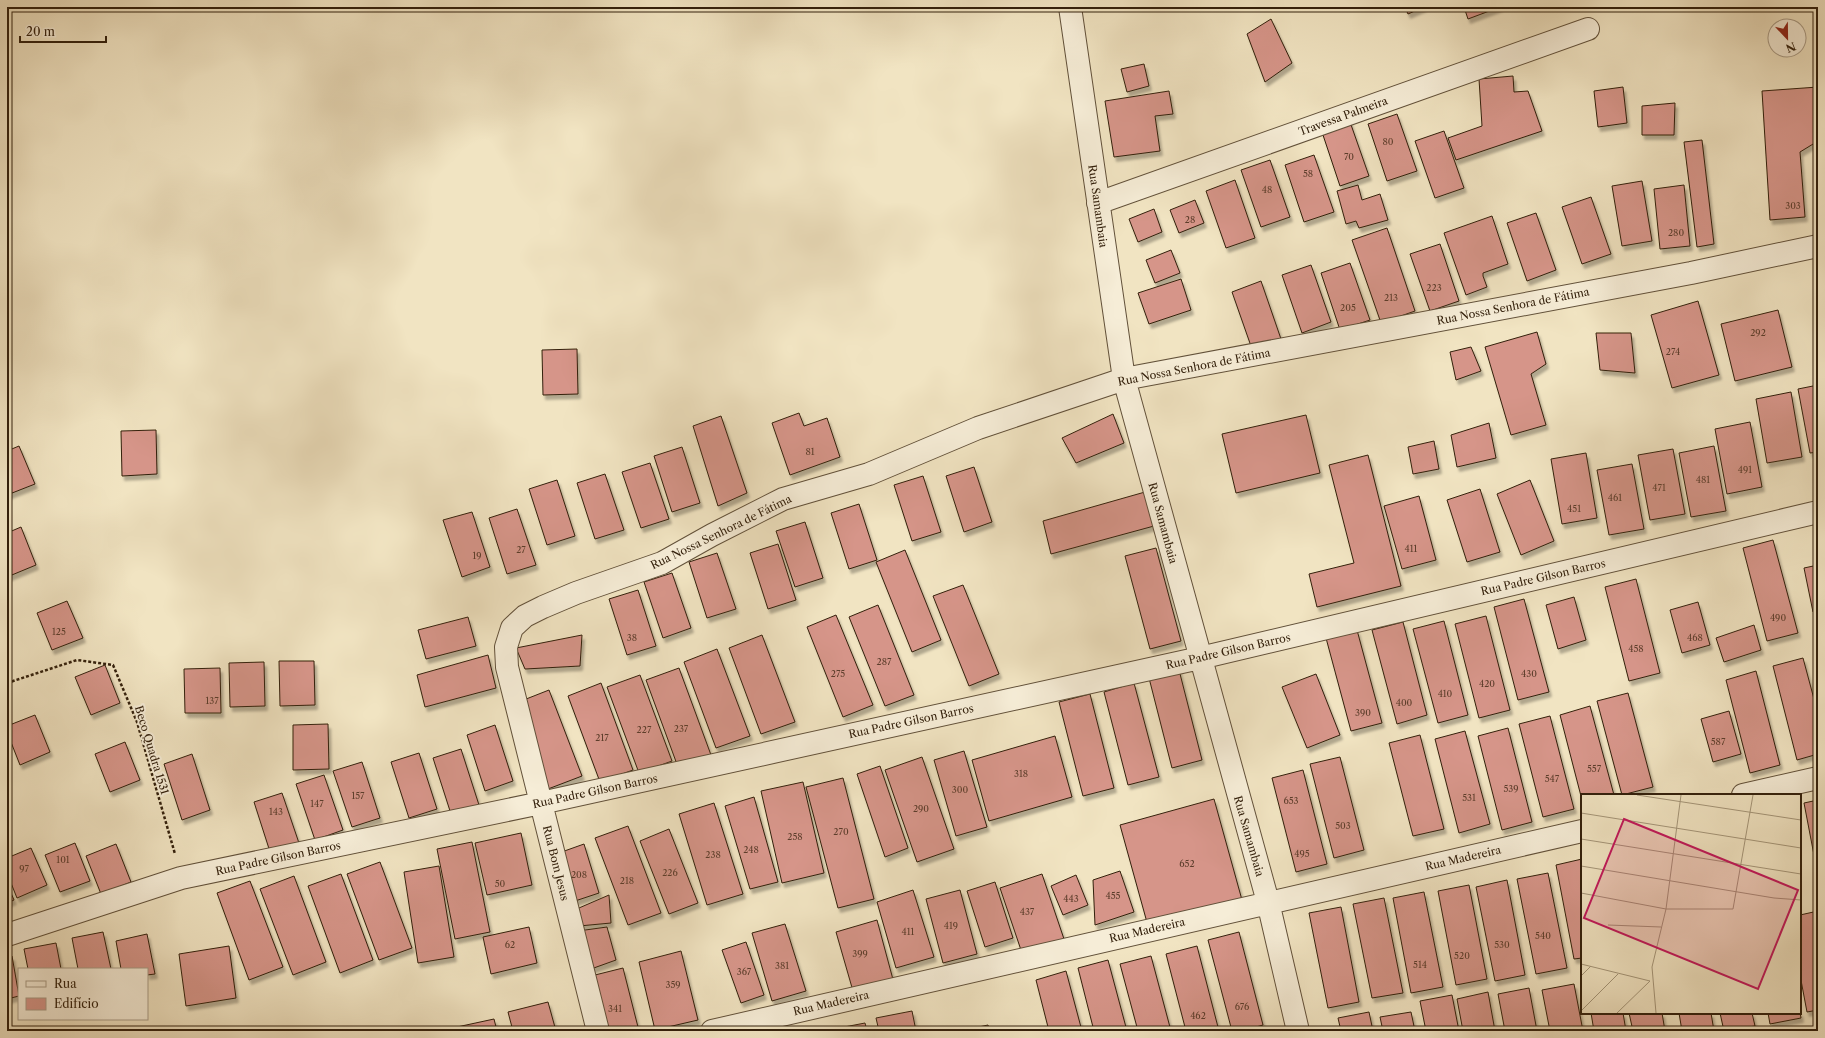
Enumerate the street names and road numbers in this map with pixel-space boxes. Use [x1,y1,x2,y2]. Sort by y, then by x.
street label: Travessa Palmeira [1296,93,1390,139]
street label: Rua Samambaia [1085,164,1111,249]
street label: Rua Nossa Senhora de Fátima [1435,284,1591,328]
street label: Rua Nossa Senhora de Fátima [1116,345,1272,389]
street label: Rua Samambaia [1145,481,1181,565]
street label: Rua Nossa Senhora de Fátima [648,492,794,572]
street label: Rua Padre Gilson Barros [1479,556,1607,598]
street label: Rua Padre Gilson Barros [1164,630,1292,672]
street label: Rua Padre Gilson Barros [847,701,975,741]
street label: Beco Quadra 1531 [132,704,172,796]
street label: Rua Padre Gilson Barros [531,771,659,811]
street label: Rua Samambaia [1231,794,1267,878]
street label: Rua Bom Jesus [540,824,572,902]
street label: Rua Padre Gilson Barros [214,838,342,878]
street label: Rua Madereira [1424,842,1503,874]
street label: Rua Madereira [1108,914,1187,946]
street label: Rua Madereira [792,987,871,1019]

